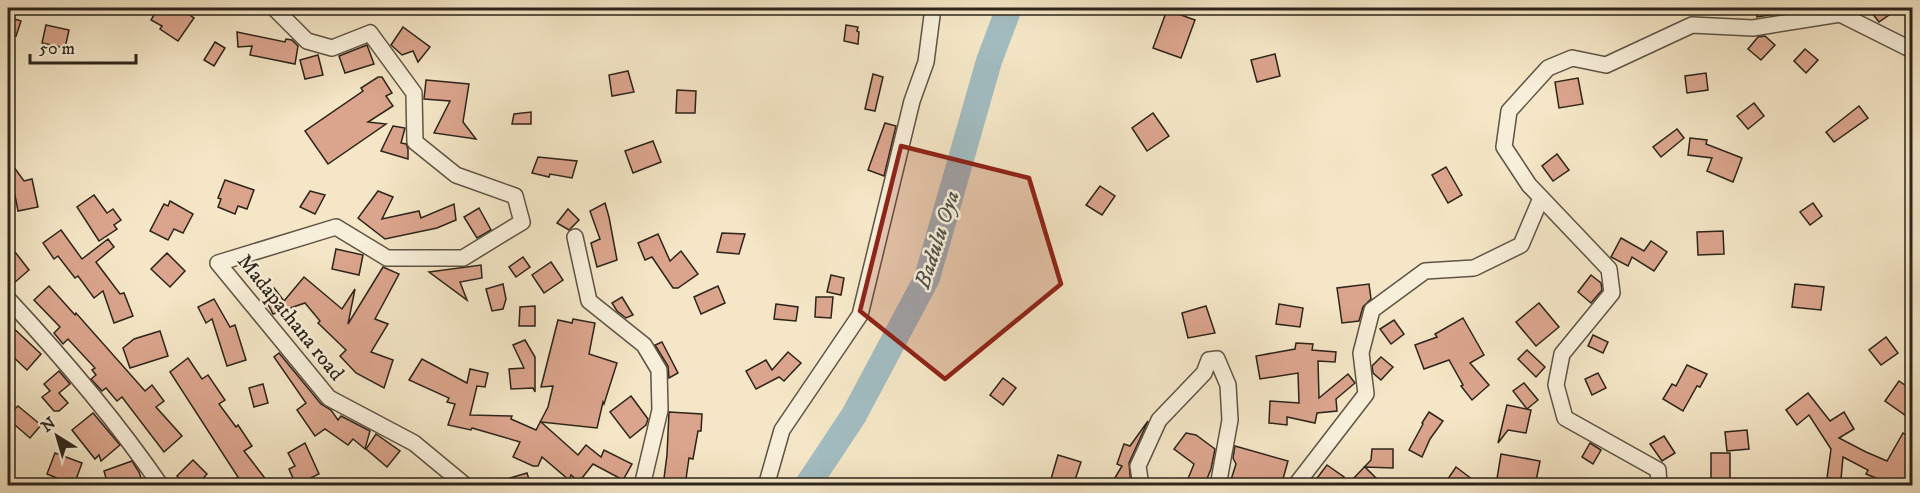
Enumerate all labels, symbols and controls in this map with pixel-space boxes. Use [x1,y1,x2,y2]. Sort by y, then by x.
scale bar [30,27,136,65]
text: 50 m [39,38,75,60]
water label: Badulu Oya [909,187,966,293]
street label: Madapathana road [231,249,350,387]
north arrow [27,406,87,466]
text: N [37,413,60,437]

